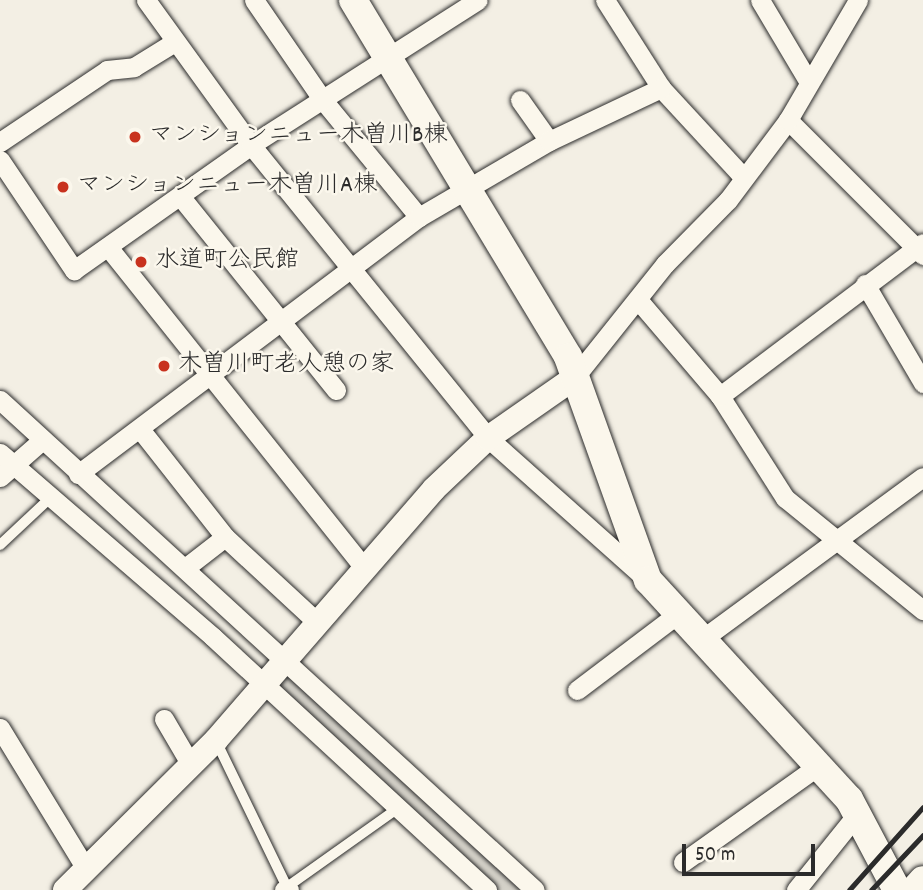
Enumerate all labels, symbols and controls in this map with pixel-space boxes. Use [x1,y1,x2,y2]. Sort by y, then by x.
place label: マンションニュー木曽川B棟 [149,123,448,151]
marker: マンションニュー木曽川B棟 [127,129,143,145]
place label: マンションニュー木曽川A棟 [77,173,378,201]
marker: マンションニュー木曽川A棟 [55,179,71,195]
place label: 水道町公民館 [155,248,299,276]
marker: 水道町公民館 [133,254,149,270]
place label: 木曽川町老人憩の家 [178,352,394,380]
marker: 木曽川町老人憩の家 [156,358,172,374]
scale bar [685,830,818,874]
text: 50 m [695,841,735,871]

